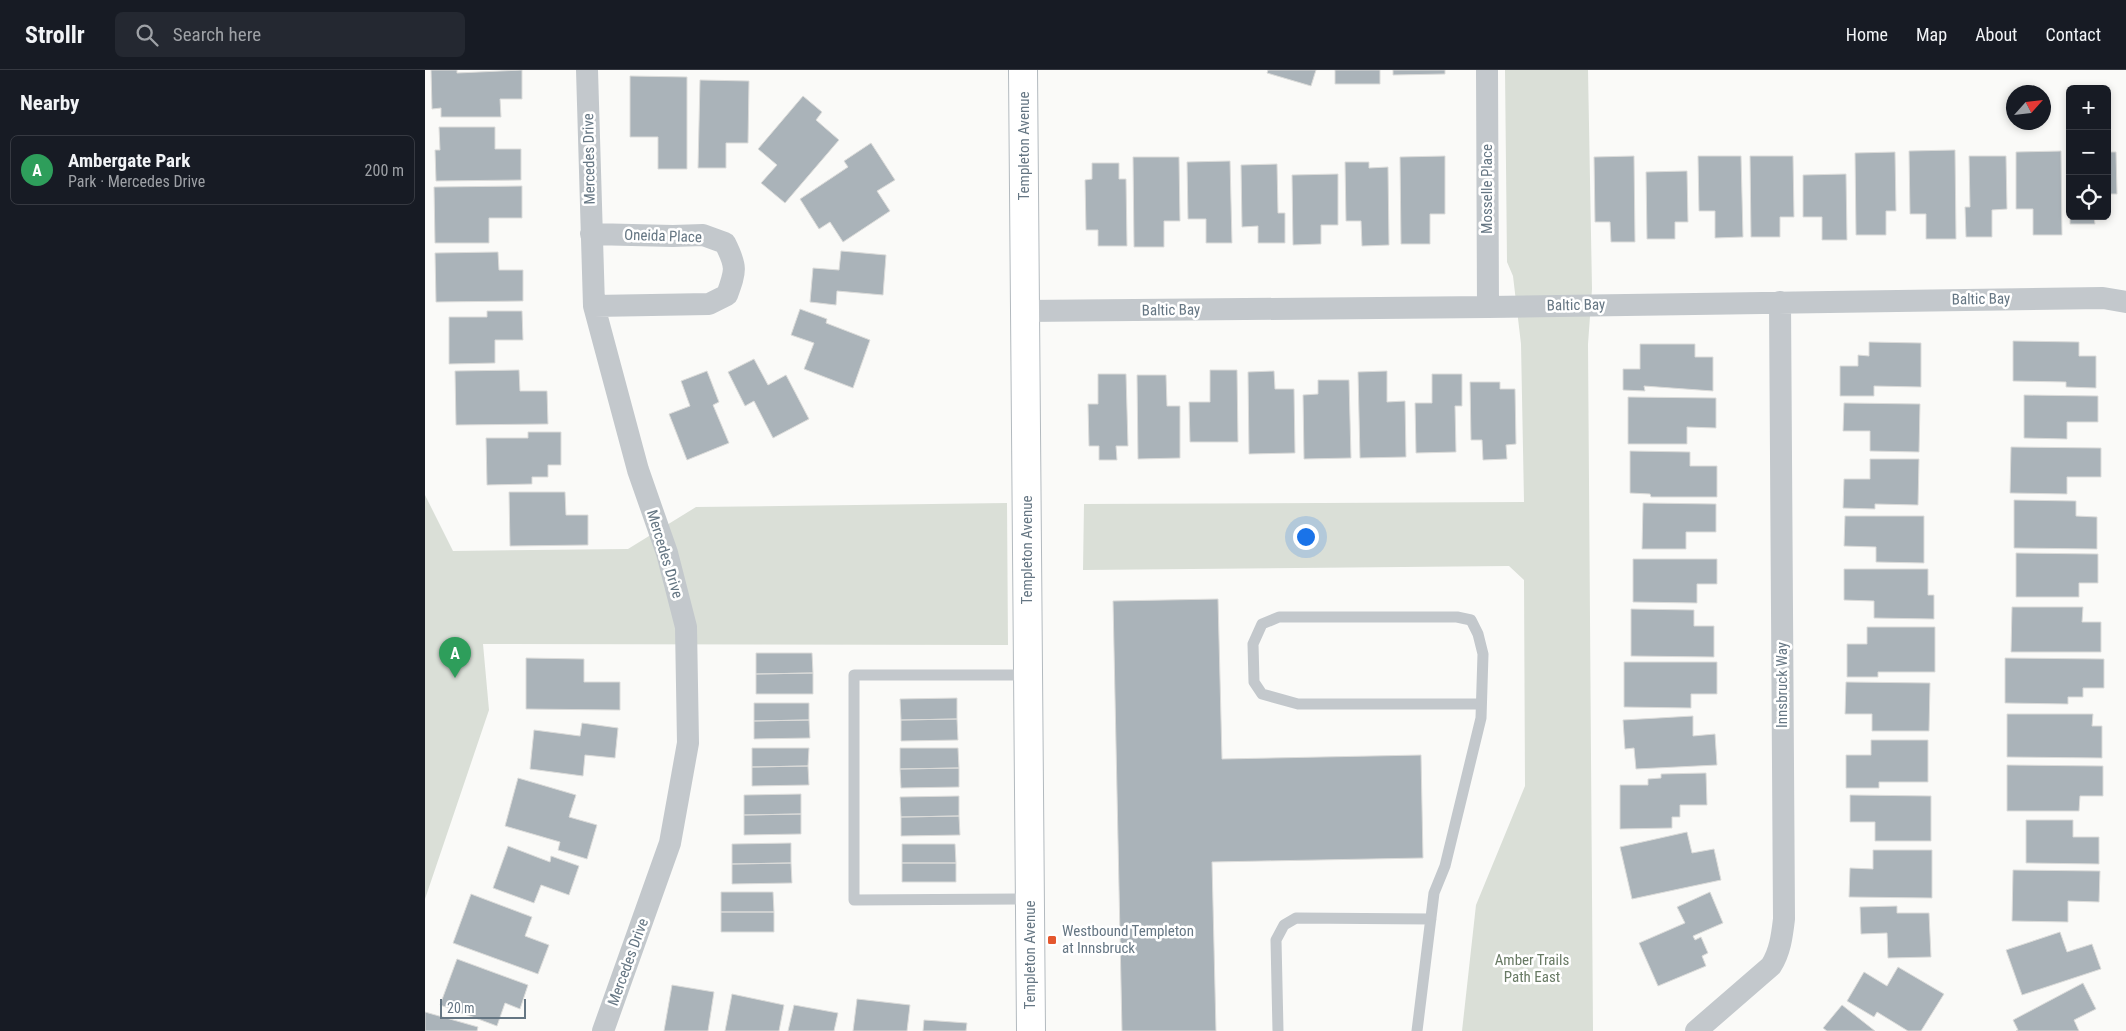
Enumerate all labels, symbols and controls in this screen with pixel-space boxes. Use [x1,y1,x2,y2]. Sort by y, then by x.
search box [115,12,465,57]
text: Strollr [25,21,85,49]
icon: search [133,21,161,49]
text: Search here [173,23,261,46]
text: Home [1846,24,1888,45]
text: Map [1916,24,1947,45]
text: About [1975,24,2017,45]
text: Contact [2045,24,2101,45]
north arrow [2006,85,2051,130]
map controls [2066,85,2111,220]
button: + [2066,85,2111,130]
text: Nearby [20,91,79,115]
street label: Templeton Avenue [1015,92,1033,201]
street label: Mercedes Drive [579,113,599,205]
button: − [2066,130,2111,175]
street label: Mosselle Place [1478,144,1496,234]
text: Ambergate Park [68,149,190,172]
text: A [32,161,42,180]
text: 200 m [365,161,404,180]
text: Park · Mercedes Drive [68,172,205,191]
button: locate [2066,175,2111,220]
street label: Oneida Place [624,226,702,246]
street label: Baltic Bay [1952,289,2010,309]
street label: Baltic Bay [1547,295,1605,315]
street label: Baltic Bay [1142,300,1200,320]
street label: Templeton Avenue [1018,496,1036,605]
street label: Mercedes Drive [643,508,687,600]
your location [1293,524,1319,550]
pin: A [439,637,471,678]
street label: Innsbruck Way [1773,642,1791,728]
street label: Templeton Avenue [1021,901,1039,1010]
street label: Mercedes Drive [604,916,652,1008]
place label: Westbound Templeton at Innsbruck [1062,922,1194,957]
marker: Westbound Templeton at Innsbruck [1046,934,1058,946]
park label: Amber Trails Path East [1495,951,1569,986]
scale bar [440,996,526,1019]
text: 20 m [447,1000,475,1016]

